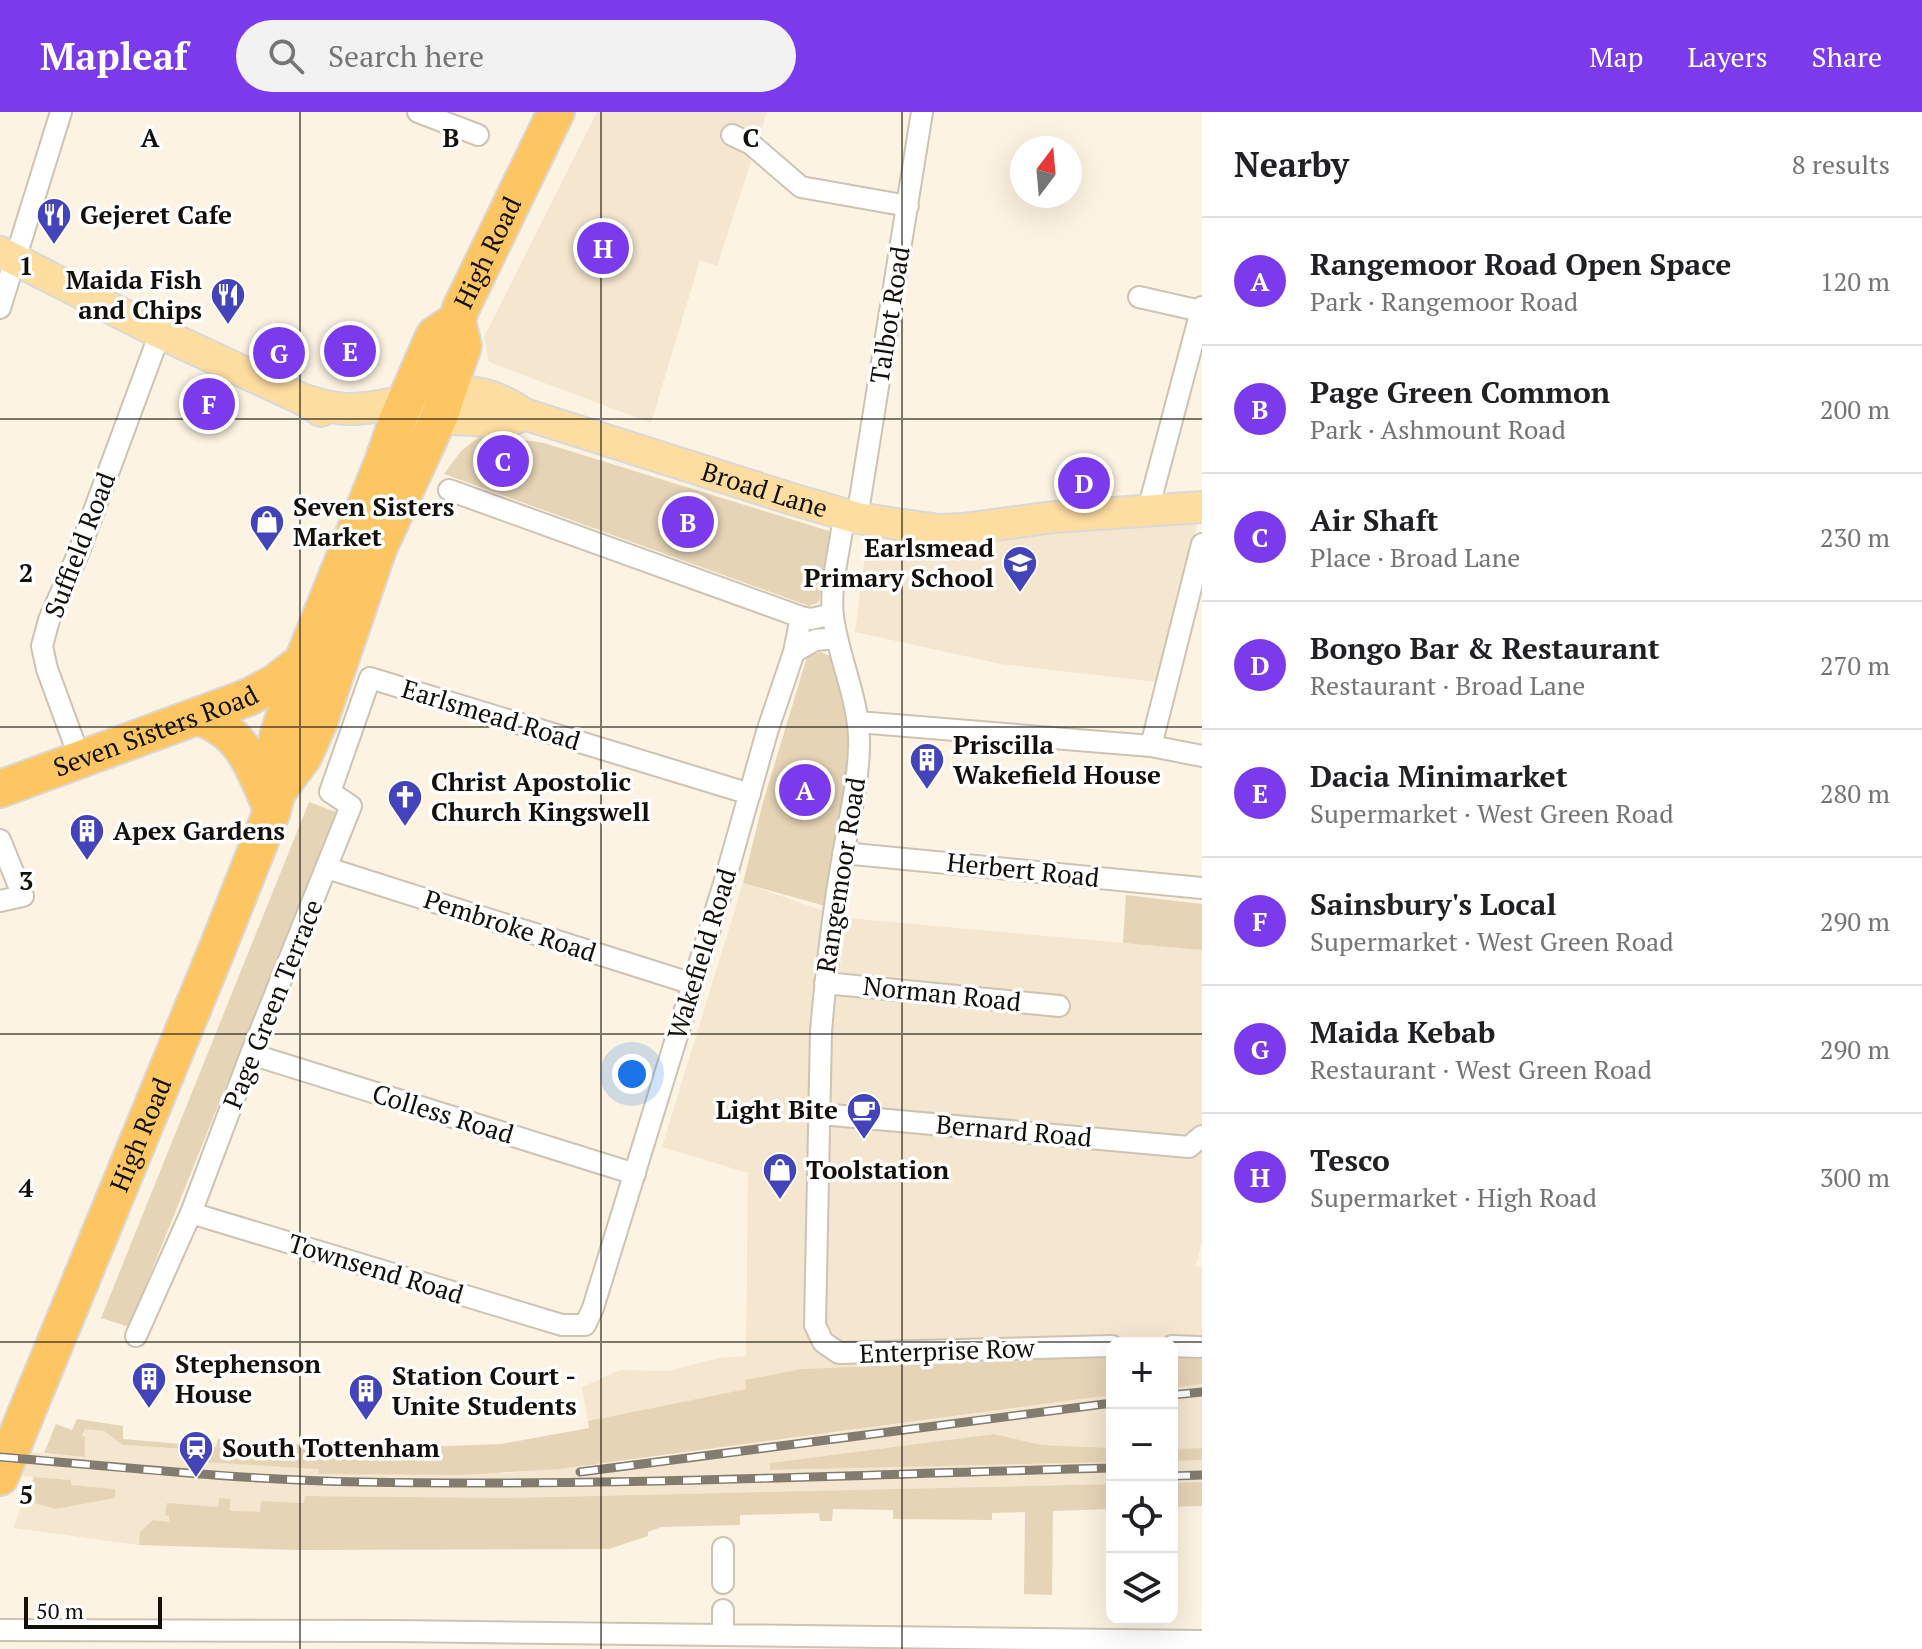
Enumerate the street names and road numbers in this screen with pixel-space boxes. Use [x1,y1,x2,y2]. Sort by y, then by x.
street label: High Road [445,191,528,314]
street label: Talbot Road [861,244,917,386]
street label: Broad Lane [698,453,832,525]
street label: Suffield Road [36,467,122,622]
street label: Earlsmead Road [398,671,585,757]
street label: Seven Sisters Road [48,677,264,784]
street label: Rangemoor Road [808,775,872,975]
street label: Herbert Road [945,844,1101,894]
street label: Wakefield Road [659,864,743,1043]
street label: Pembroke Road [420,881,601,969]
street label: Page Green Terrace [215,894,330,1113]
street label: Norman Road [861,968,1023,1018]
street label: High Road [101,1072,178,1196]
street label: Colless Road [368,1075,518,1151]
street label: Bernard Road [935,1106,1093,1154]
street label: Townsend Road [285,1225,468,1311]
street label: Enterprise Row [859,1330,1036,1370]

